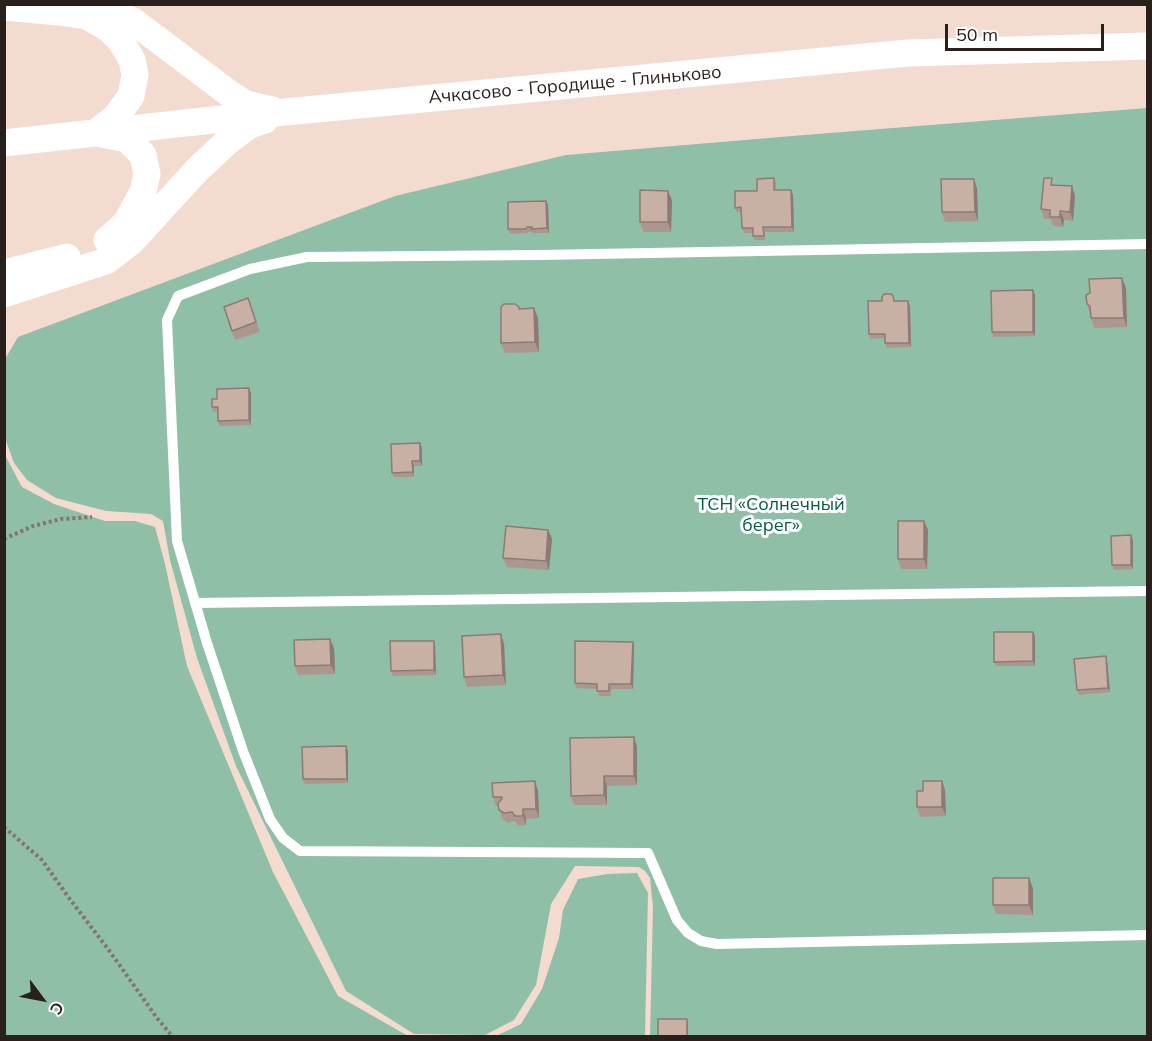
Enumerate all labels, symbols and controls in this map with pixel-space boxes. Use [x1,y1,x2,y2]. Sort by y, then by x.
scale bar [948,12,1107,50]
text: 50 m [956,23,998,46]
street label: Ачкасово - Городище - Глиньково [428,61,722,109]
park label: ТСН «Солнечный берег» [697,494,845,536]
north arrow [12,969,72,1029]
text: С [46,999,69,1018]

